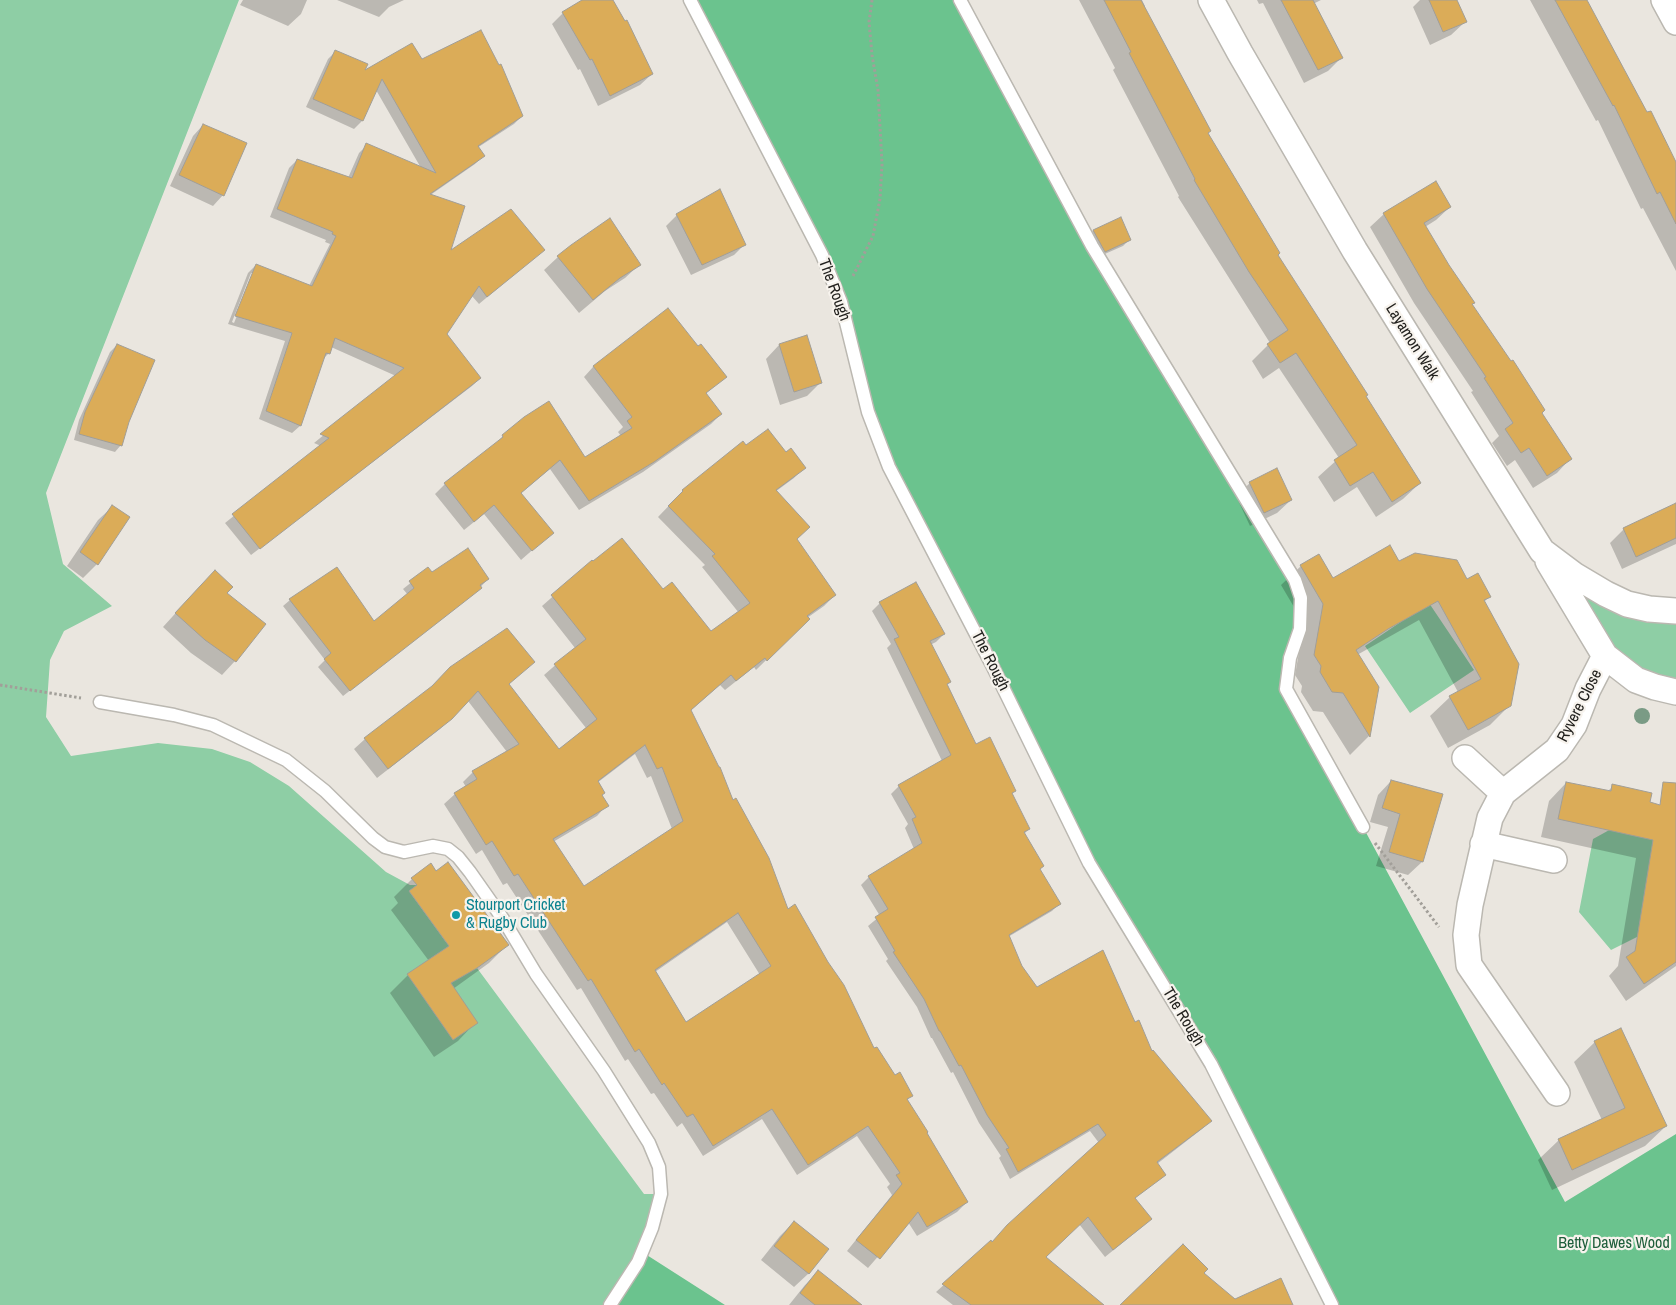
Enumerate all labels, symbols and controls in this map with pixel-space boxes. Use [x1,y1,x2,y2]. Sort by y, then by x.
street label: The Rough [814,256,854,324]
street label: Layamon Walk [1381,300,1443,384]
street label: The Rough [967,628,1013,694]
street label: Ryvere Close [1554,667,1606,745]
place label: Stourport Cricket & Rugby Club [466,896,565,934]
marker: Stourport Cricket & Rugby Club [450,909,462,921]
street label: The Rough [1158,984,1208,1050]
park label: Betty Dawes Wood [1558,1234,1670,1254]

